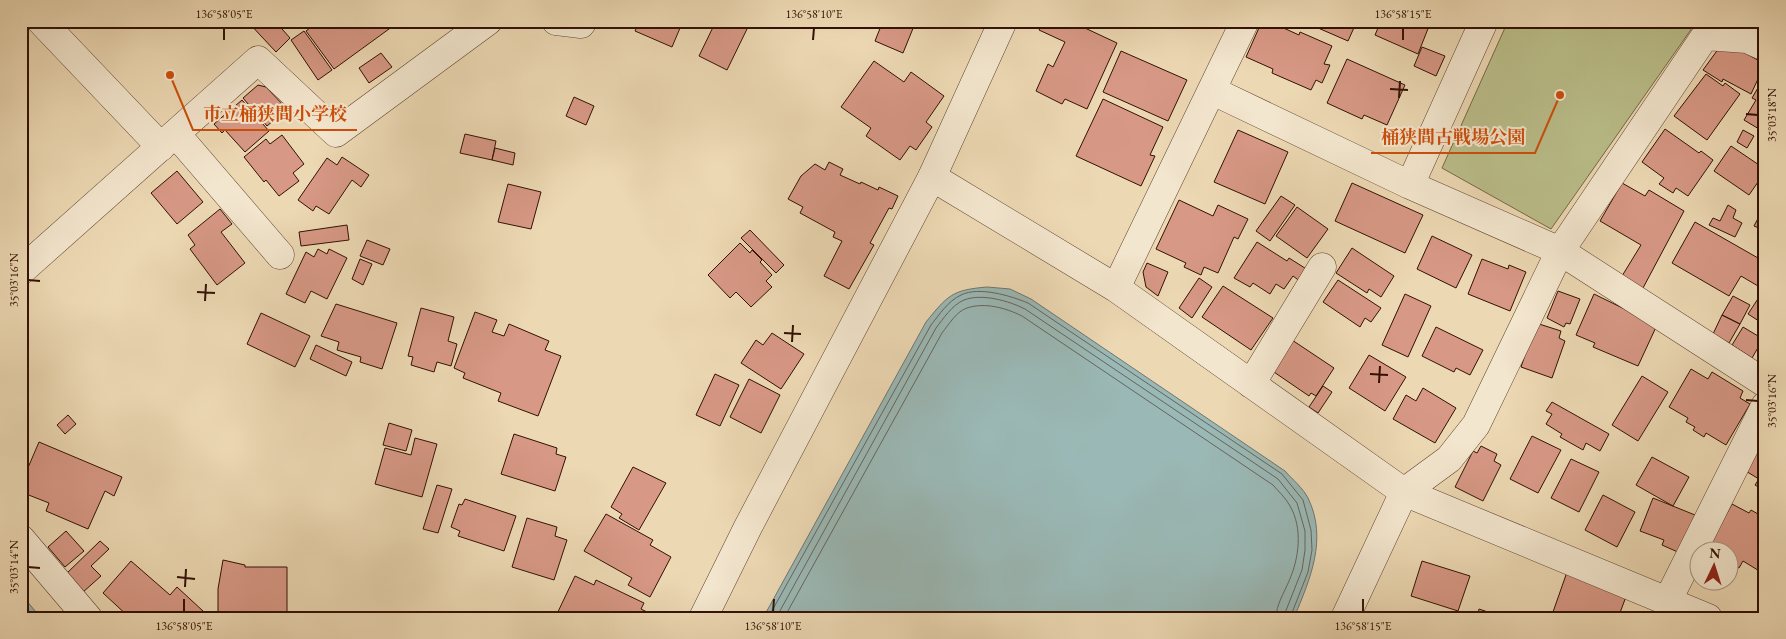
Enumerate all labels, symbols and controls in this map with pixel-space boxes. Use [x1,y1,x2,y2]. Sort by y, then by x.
text: 136°58'05"E [196,6,253,22]
text: 136°58'10"E [786,6,843,22]
text: 136°58'15"E [1375,6,1432,22]
text: 35°03'18"N [1764,88,1780,142]
callout: 市立桶狭間小学校 [193,97,357,130]
text: 市立桶狭間小学校 [203,102,347,125]
callout: 桶狭間古戦場公園 [1371,120,1535,153]
text: 桶狭間古戦場公園 [1381,125,1525,148]
text: 35°03'16"N [6,253,22,307]
text: 35°03'16"N [1764,374,1780,428]
text: 35°03'14"N [6,540,22,594]
north arrow [1688,542,1738,592]
text: N [1709,544,1722,562]
text: 136°58'05"E [156,618,213,634]
text: 136°58'10"E [745,618,802,634]
text: 136°58'15"E [1335,618,1392,634]

